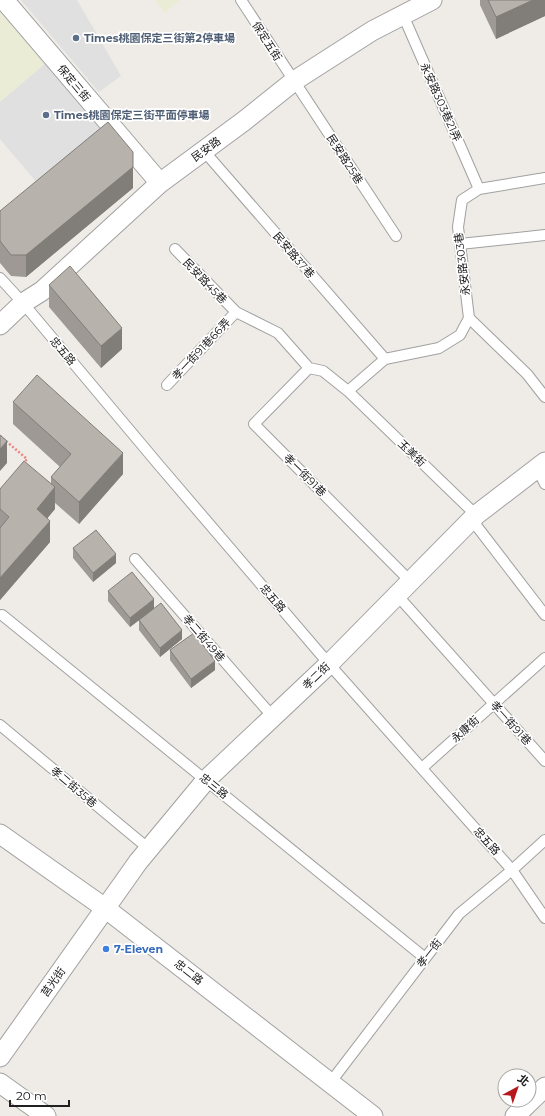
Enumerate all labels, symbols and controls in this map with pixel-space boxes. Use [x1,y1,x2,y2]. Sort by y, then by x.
street label: 保定五街 [249,19,285,63]
place label: Times桃園保定三街第2停車場 [84,31,235,45]
marker: Times桃園保定三街第2停車場 [71,33,81,43]
street label: 永安路303巷21弄 [417,60,465,144]
street label: 保定三街 [54,62,94,104]
place label: Times桃園保定三街平面停車場 [54,108,209,122]
marker: Times桃園保定三街平面停車場 [41,110,51,120]
street label: 民安路25巷 [324,132,366,186]
street label: 民安路 [189,134,223,164]
street label: 民安路37巷 [270,229,318,281]
street label: 永安路303巷 [451,232,473,296]
street label: 民安路45巷 [180,255,230,307]
street label: 孝一街91巷66弄 [169,315,233,383]
street label: 忠五路 [47,334,79,368]
street label: 玉美街 [395,437,429,469]
street label: 孝一街91巷 [281,451,329,499]
street label: 忠五路 [257,581,289,615]
street label: 孝二街49巷 [180,612,228,664]
street label: 孝二街 [299,660,333,692]
street label: 孝一街91巷 [488,698,534,748]
street label: 永康街 [448,713,482,745]
street label: 孝二街35巷 [48,764,100,810]
street label: 忠三路 [197,770,231,802]
street label: 忠五路 [471,824,503,858]
street label: 孝一街 [413,936,445,970]
place label: 7-Eleven [114,942,163,956]
marker: 7-Eleven [101,944,111,954]
street label: 忠二路 [172,956,206,988]
street label: 莒光街 [38,964,68,1000]
north arrow [497,1068,537,1108]
text: 北 [515,1071,532,1089]
scale bar [10,1082,69,1108]
text: 20 m [16,1088,47,1103]

